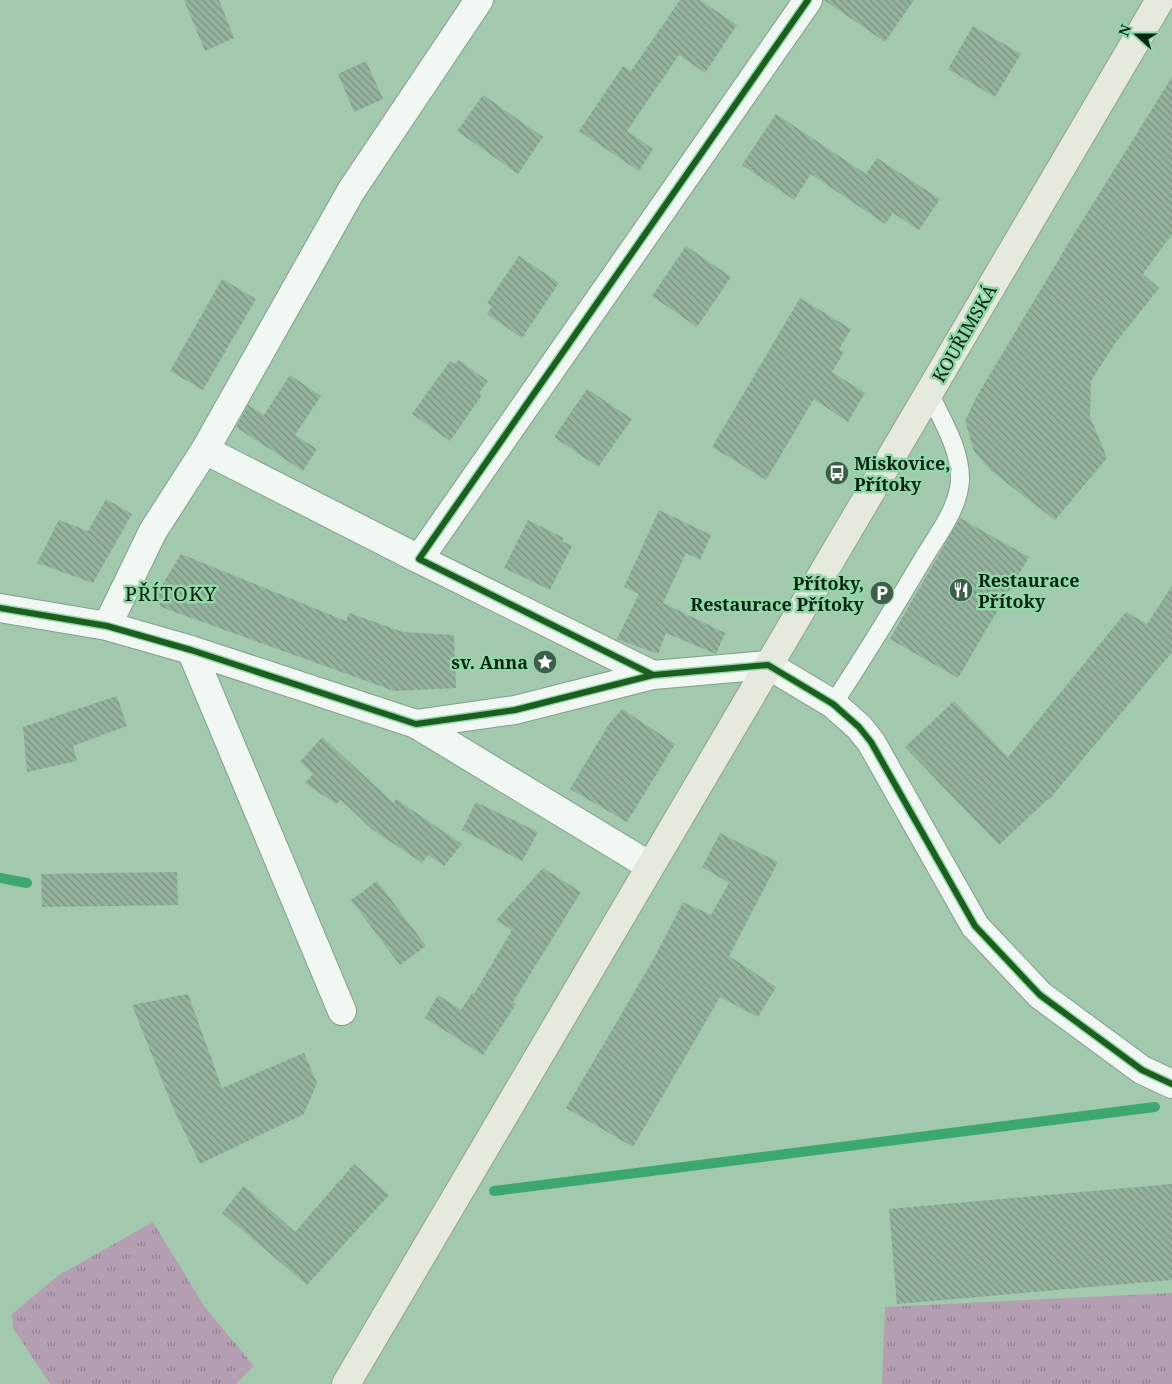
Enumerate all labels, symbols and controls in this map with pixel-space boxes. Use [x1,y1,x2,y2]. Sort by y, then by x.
north arrow [1112,10,1162,60]
text: N [1114,22,1135,39]
street label: KOUŘIMSKÁ [926,280,1002,386]
place label: Miskovice, Přítoky [854,451,951,496]
bus stop icon: Miskovice, Přítoky [824,460,850,486]
place label: Restaurace Přítoky [978,568,1080,613]
place label: Přítoky, Restaurace Přítoky [690,571,865,616]
restaurant icon: Restaurace Přítoky [948,577,974,603]
district label: PŘÍTOKY [125,580,217,607]
parking icon: Přítoky, Restaurace Přítoky [869,580,895,606]
place icon: sv. Anna [532,649,558,675]
place label: sv. Anna [451,650,528,674]

